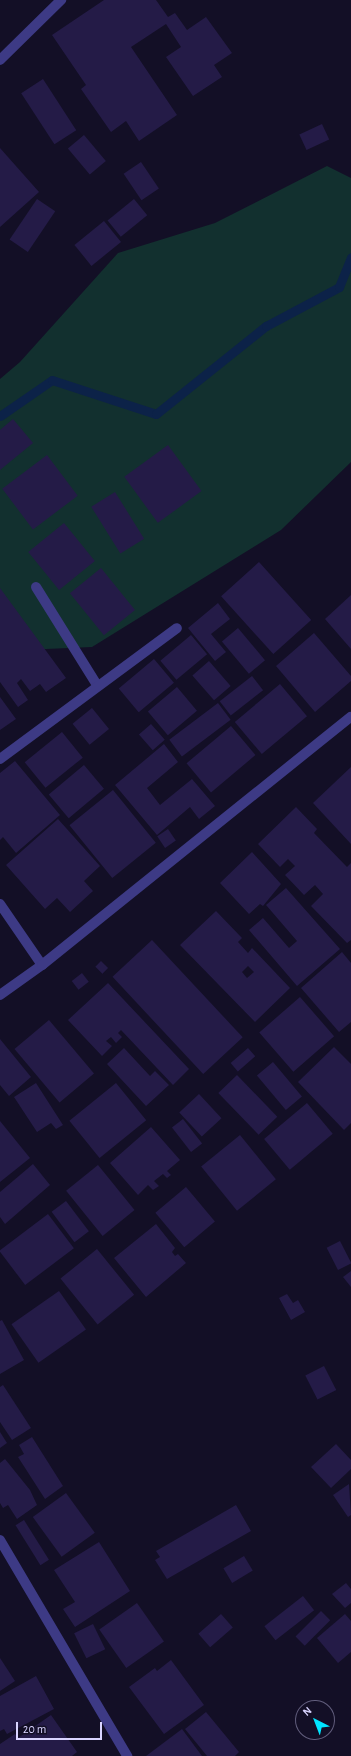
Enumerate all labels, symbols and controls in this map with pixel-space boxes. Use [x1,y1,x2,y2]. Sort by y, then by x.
north arrow [295,1700,335,1740]
text: N [301,1705,314,1718]
scale bar [18,1714,104,1740]
text: 20 m [23,1723,46,1735]

